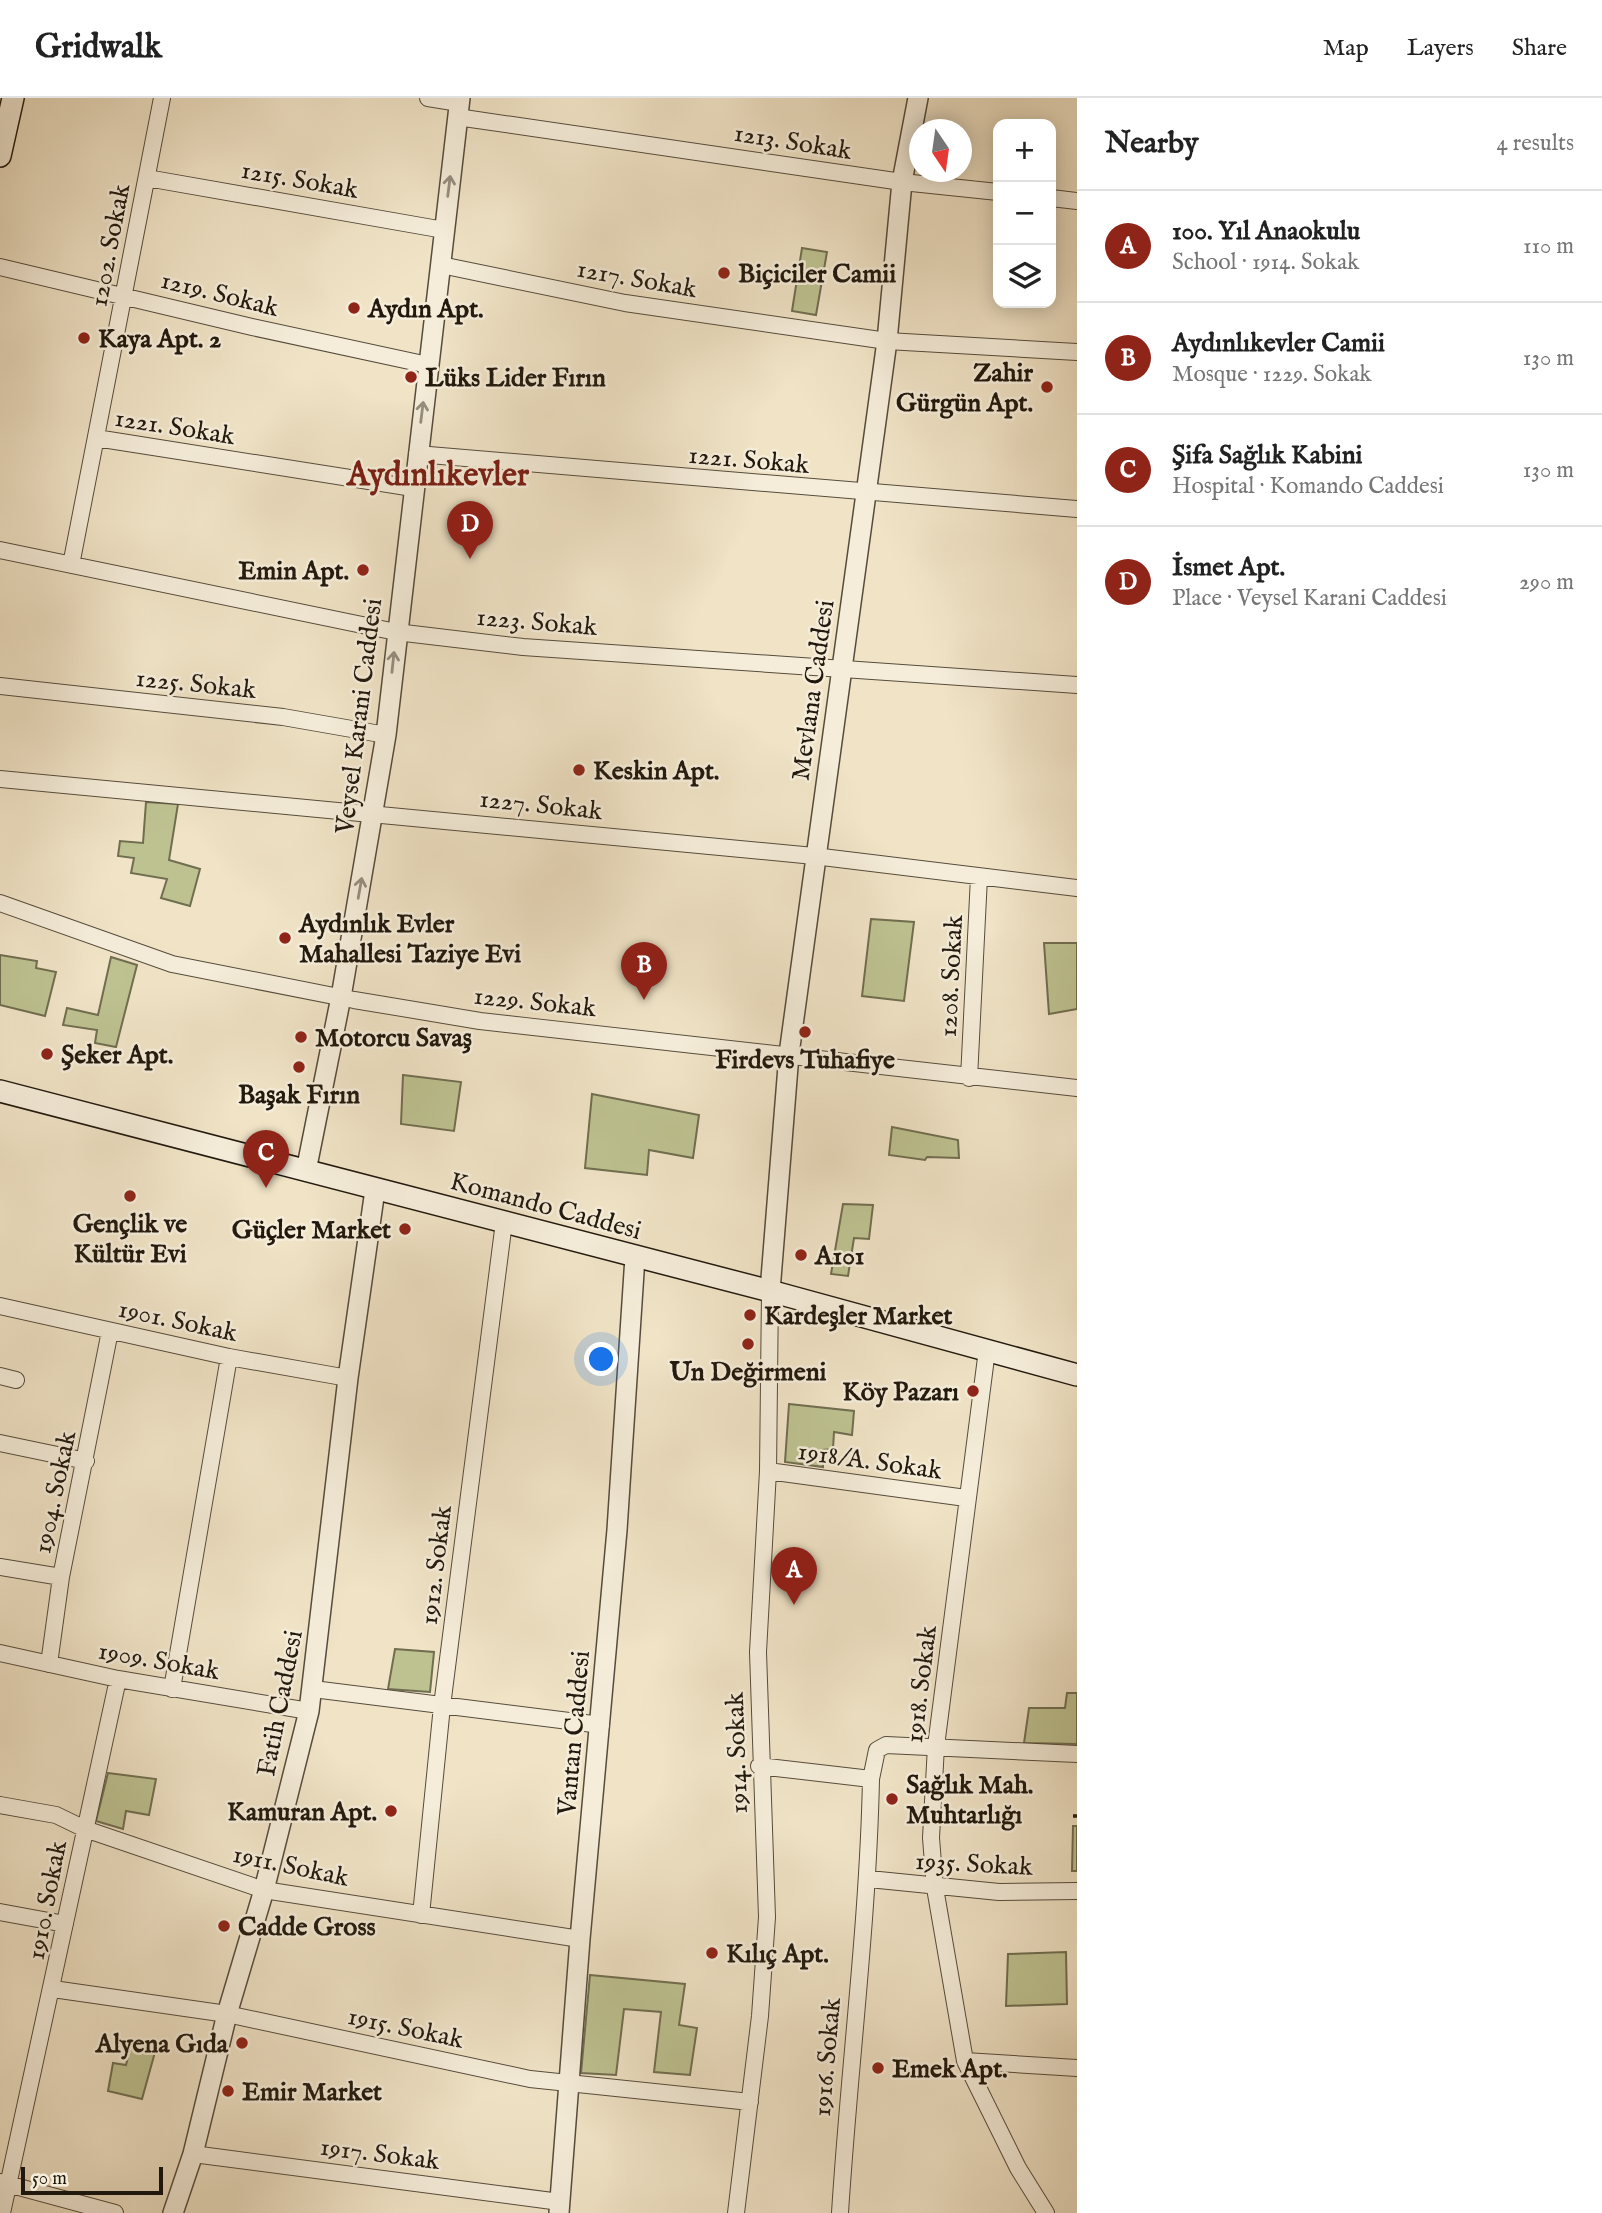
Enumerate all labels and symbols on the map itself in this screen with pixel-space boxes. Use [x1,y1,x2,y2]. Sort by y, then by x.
street label: 1213. Sokak [732,117,855,168]
north arrow [909,119,972,182]
street label: 1215. Sokak [239,154,362,207]
one-way arrow [442,175,455,198]
street label: 1202. Sokak [82,180,139,309]
street label: 1217. Sokak [574,253,700,306]
place label: Biçiciler Camii [738,258,896,291]
street label: 1219. Sokak [157,264,283,325]
marker: Biçiciler Camii [716,265,732,281]
place label: Aydın Apt. [367,293,484,326]
marker: Aydın Apt. [346,300,362,316]
place label: Kaya Apt. 2 [98,323,221,356]
marker: Kaya Apt. 2 [76,330,92,346]
place label: Zahir Gürgün Apt. [896,357,1033,420]
place label: Lüks Lider Fırın [425,362,606,395]
marker: Lüks Lider Fırın [403,369,419,385]
marker: Zahir Gürgün Apt. [1039,379,1055,395]
one-way arrow [416,401,429,424]
street label: 1221. Sokak [112,402,238,453]
street label: 1221. Sokak [687,439,812,482]
district label: Aydınlıkevler [345,455,530,497]
pin: D [447,501,493,559]
place label: Emin Apt. [238,555,349,588]
marker: Emin Apt. [355,562,371,578]
street label: Veysel Karani Caddesi [329,596,390,837]
street label: Mevlana Caddesi [784,598,843,783]
street label: 1223. Sokak [475,601,600,644]
one-way arrow [387,652,400,674]
street label: 1225. Sokak [134,662,259,707]
place label: Keskin Apt. [593,755,719,788]
marker: Keskin Apt. [571,762,587,778]
street label: 1227. Sokak [478,783,605,828]
one-way arrow [354,877,367,899]
place label: Aydınlık Evler Mahallesi Taziye Evi [298,908,521,971]
street label: 1208. Sokak [932,913,971,1038]
marker: Aydınlık Evler Mahallesi Taziye Evi [277,930,293,946]
pin: B [621,942,667,1000]
street label: 1229. Sokak [472,980,599,1025]
place label: Motorcu Savaş [315,1022,472,1055]
marker: Firdevs Tuhafiye [797,1024,813,1040]
marker: Motorcu Savaş [293,1029,309,1045]
place label: Şeker Apt. [61,1039,173,1072]
place label: Firdevs Tuhafiye [715,1044,895,1077]
marker: Şeker Apt. [39,1046,55,1062]
marker: Başak Fırın [291,1059,307,1075]
place label: Başak Fırın [238,1079,360,1112]
pin: C [243,1130,289,1188]
street label: Komando Caddesi [446,1165,645,1248]
marker: Gençlik ve Kültür Evi [122,1188,138,1204]
place label: Gençlik ve Kültür Evi [73,1208,187,1271]
place label: Güçler Market [232,1214,391,1247]
marker: Güçler Market [397,1221,413,1237]
place label: A101 [814,1240,864,1273]
marker: A101 [793,1247,809,1263]
street label: 1901. Sokak [115,1293,241,1350]
place label: Kardeşler Market [764,1300,952,1333]
marker: Kardeşler Market [742,1307,758,1323]
marker: Un Değirmeni [740,1336,756,1352]
your location [584,1342,618,1376]
place label: Un Değirmeni [668,1356,827,1389]
place label: Köy Pazarı [842,1376,959,1409]
marker: Köy Pazarı [965,1383,981,1399]
street label: 1904. Sokak [26,1427,85,1557]
street label: 1918/A. Sokak [796,1435,945,1488]
street label: 1912. Sokak [413,1502,460,1627]
pin: A [771,1547,817,1605]
street label: 1918. Sokak [898,1622,945,1745]
street label: Fatih Caddesi [250,1627,311,1779]
street label: 1909. Sokak [95,1635,223,1689]
street label: Vantan Caddesi [551,1649,598,1818]
street label: 1914. Sokak [719,1691,756,1814]
place label: Sağlık Mah. Muhtarlığı [906,1769,1033,1832]
marker: Sağlık Mah. Muhtarlığı [884,1791,900,1807]
place label: Kamuran Apt. [227,1796,377,1829]
marker: Kamuran Apt. [383,1803,399,1819]
street label: 1910. Sokak [20,1837,75,1963]
street label: 1911. Sokak [230,1838,353,1895]
street label: 1935. Sokak [914,1845,1035,1884]
place label: Cadde Gross [238,1911,376,1944]
marker: Cadde Gross [216,1918,232,1934]
place label: Kılıç Apt. [726,1938,829,1971]
marker: Kılıç Apt. [704,1945,720,1961]
street label: 1916. Sokak [806,1995,849,2118]
street label: 1915. Sokak [345,2000,468,2057]
place label: Alyena Gıda [95,2028,229,2061]
marker: Alyena Gıda [234,2035,250,2051]
place label: Emek Apt. [892,2053,1008,2086]
marker: Emek Apt. [870,2060,886,2076]
place label: Emir Market [242,2076,382,2109]
marker: Emir Market [220,2083,236,2099]
street label: 1917. Sokak [318,2131,443,2178]
scale bar [21,2164,163,2196]

